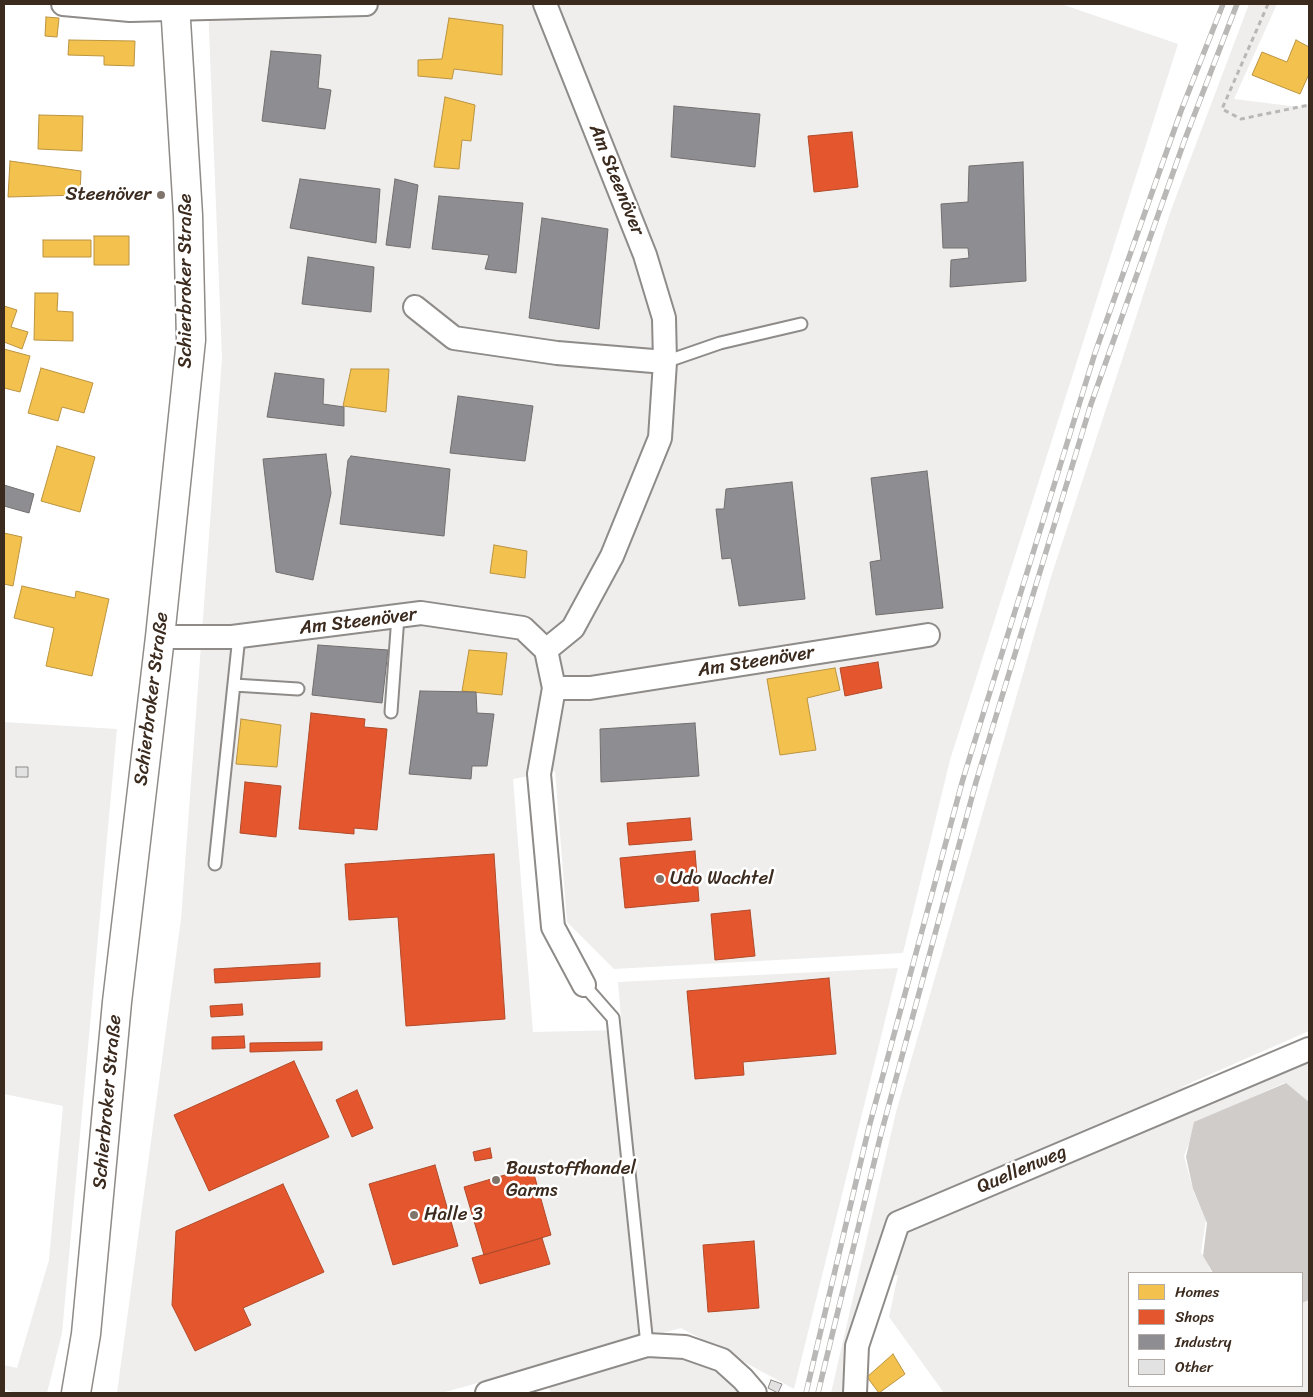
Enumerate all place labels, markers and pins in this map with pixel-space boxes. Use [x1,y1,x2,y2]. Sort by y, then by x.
place label: Steenöver [66,184,151,206]
marker: Steenöver [155,189,167,201]
place label: Udo Wachtel [670,868,774,890]
marker: Udo Wachtel [654,873,666,885]
place label: Baustoffhandel Garms [506,1158,636,1202]
marker: Baustoffhandel Garms [490,1174,502,1186]
place label: Halle 3 [424,1204,483,1226]
marker: Halle 3 [408,1209,420,1221]

